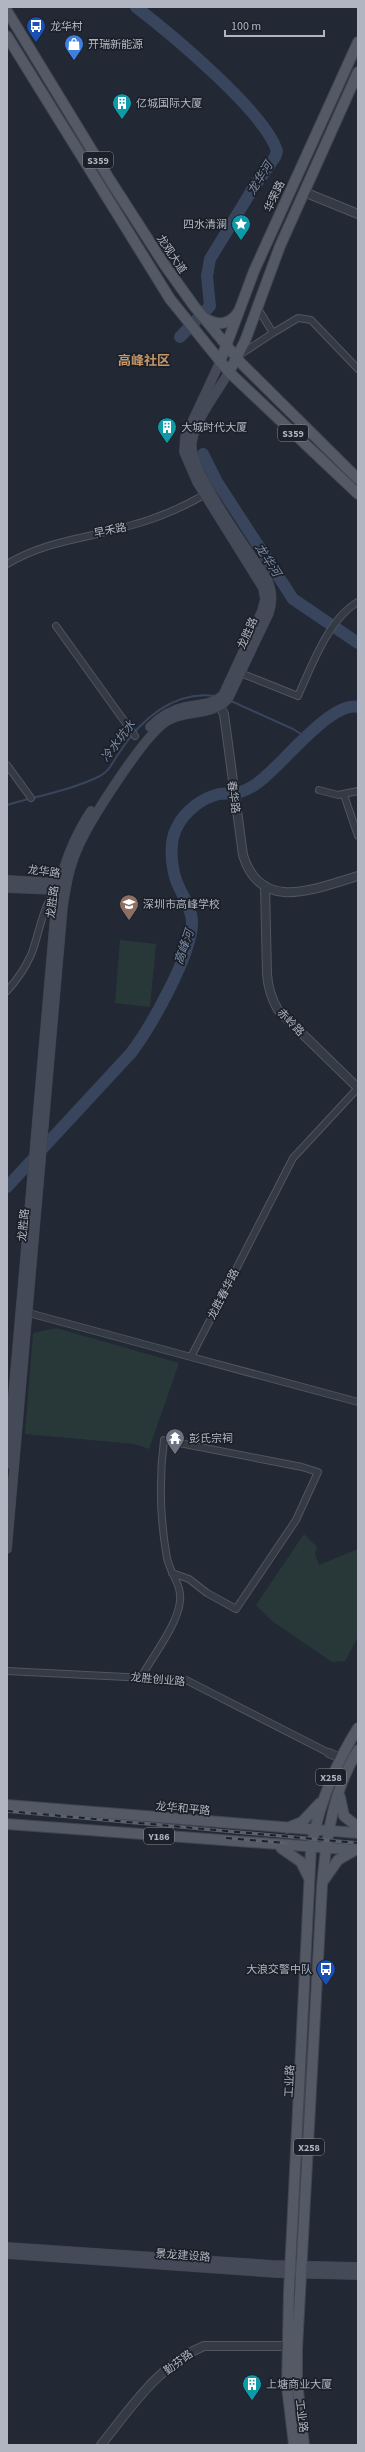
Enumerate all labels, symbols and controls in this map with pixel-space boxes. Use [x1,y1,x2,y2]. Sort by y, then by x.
scale bar [225,12,324,38]
bus stop icon: 龙华村 [25,15,47,43]
text: 100 m [231,18,261,35]
place label: 龙华村 [50,19,83,34]
shop icon: 开瑞新能源 [63,33,85,61]
place label: 开瑞新能源 [88,37,143,52]
building icon: 亿城国际大厦 [111,92,133,120]
place label: 亿城国际大厦 [136,96,202,111]
road number: S359 [83,152,113,168]
water label: 龙华河 [244,157,278,198]
street label: 华荣路 [261,178,288,214]
place icon: 四水清澜 [230,213,252,241]
place label: 四水清澜 [183,217,227,232]
street label: 龙观大道 [153,232,190,277]
district label: 高峰社区 [118,352,170,370]
building icon: 大城时代大厦 [156,416,178,444]
place label: 大城时代大厦 [181,420,247,435]
road number: S359 [278,425,308,441]
street label: 早禾路 [92,520,128,541]
water label: 龙华河 [251,541,286,582]
street label: 龙胜路 [234,615,261,651]
water label: 冷水坑水 [97,716,140,766]
street label: 春华路 [224,780,243,814]
street label: 龙华路 [27,862,61,881]
street label: 龙胜路 [43,885,62,919]
school or university icon: 深圳市高峰学校 [118,893,140,921]
place label: 深圳市高峰学校 [143,897,220,912]
water label: 高峰河 [171,925,199,967]
street label: 赤岭路 [274,1005,307,1039]
street label: 龙胜路 [15,1208,32,1242]
street label: 龙胜春华路 [204,1266,243,1322]
temple icon: 彭氏宗祠 [164,1427,186,1455]
place label: 彭氏宗祠 [189,1431,233,1446]
street label: 龙胜创业路 [130,1670,186,1689]
road number: X258 [316,1769,346,1785]
street label: 龙华和平路 [155,1799,211,1818]
road number: Y186 [144,1828,174,1844]
bus stop icon: 大浪交警中队 [315,1958,337,1986]
place label: 大浪交警中队 [246,1962,312,1977]
street label: 工业路 [281,2064,298,2098]
road number: X258 [294,2139,324,2155]
street label: 景龙建设路 [155,2246,211,2265]
street label: 勤芬路 [161,2346,196,2378]
building icon: 上塘商业大厦 [241,2373,263,2401]
place label: 上塘商业大厦 [266,2377,332,2392]
street label: 工业路 [292,2399,311,2433]

